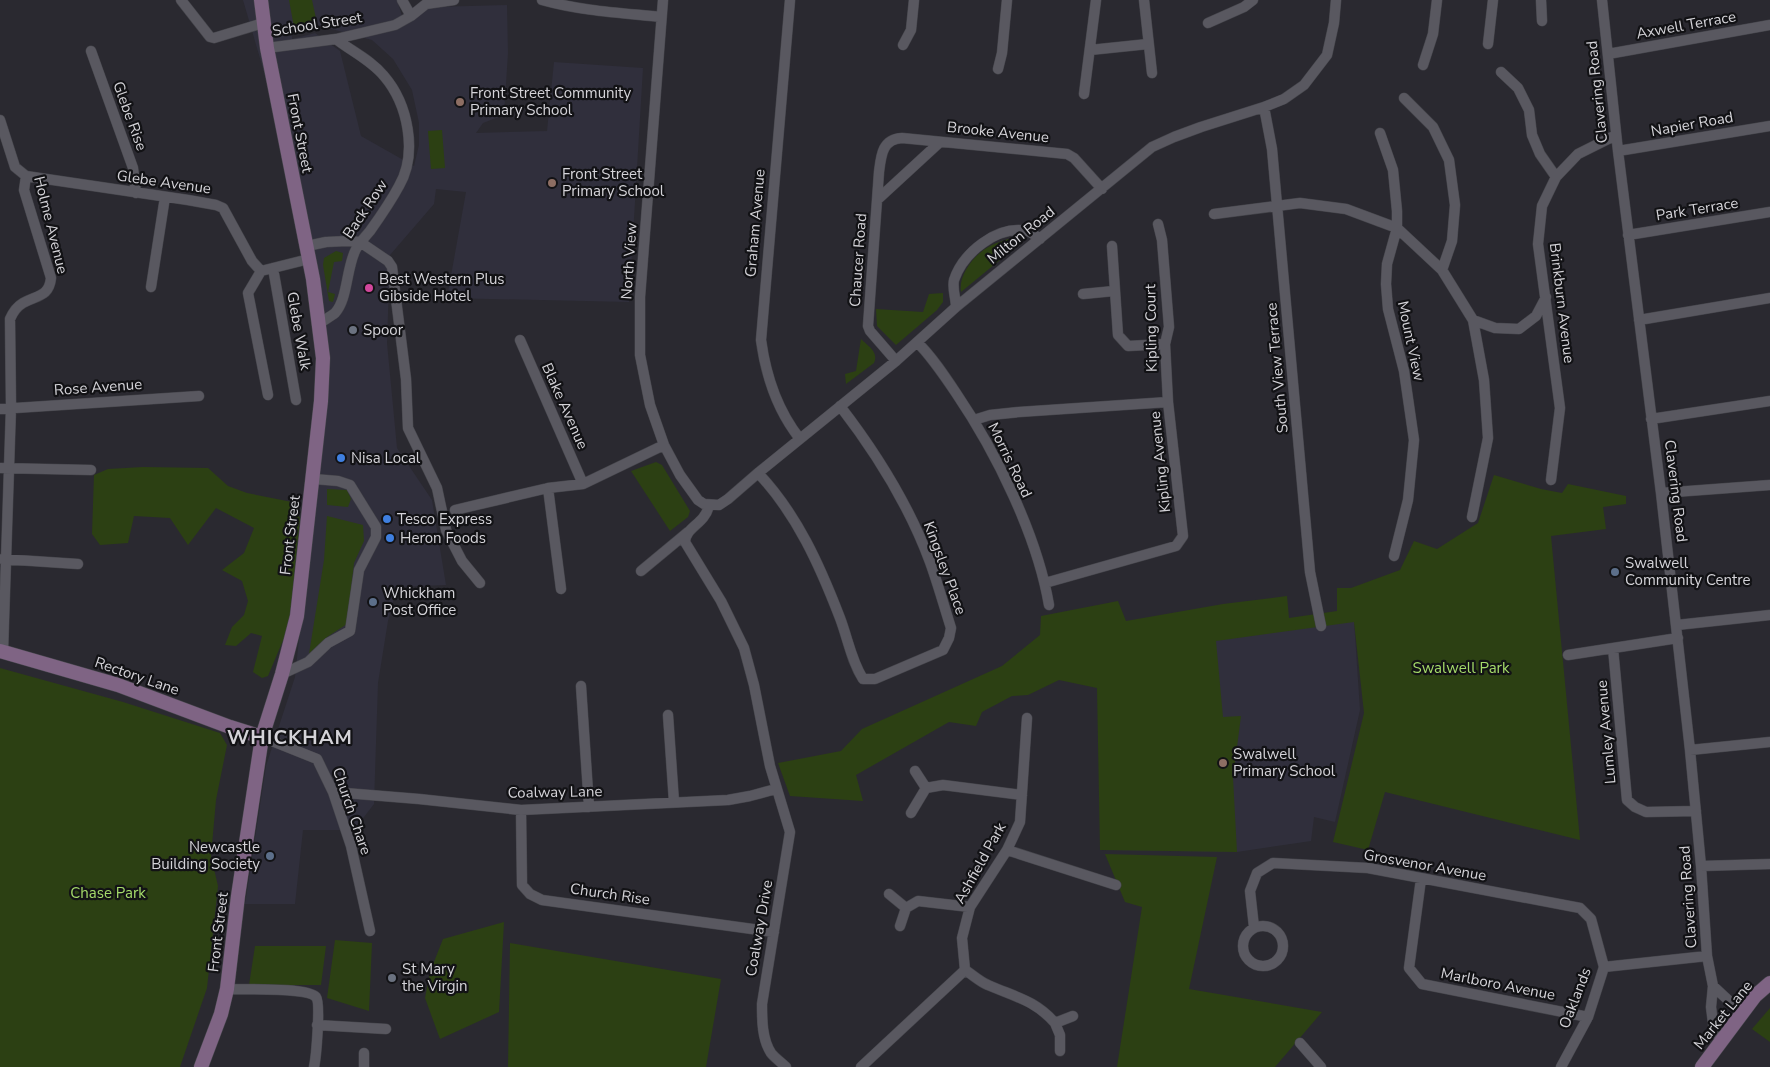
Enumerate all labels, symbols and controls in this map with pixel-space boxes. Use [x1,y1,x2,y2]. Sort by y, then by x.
street label: Axwell Terrace [1635,6,1737,44]
street label: School Street [271,7,364,41]
street label: Clavering Road [1582,40,1612,144]
street label: Glebe Rise [108,79,152,154]
place label: Front Street Community Primary School [470,83,631,120]
street label: Front Street [283,92,318,175]
marker: Front Street Community Primary School [454,96,466,108]
street label: Napier Road [1649,107,1735,141]
street label: Brooke Avenue [946,117,1050,147]
place label: Front Street Primary School [562,164,665,201]
street label: Glebe Avenue [116,165,212,199]
street label: Graham Avenue [740,168,770,278]
street label: Holme Avenue [29,174,73,276]
street label: Back Row [338,175,392,242]
marker: Front Street Primary School [546,177,558,189]
street label: Park Terrace [1654,193,1740,225]
street label: Milton Road [983,202,1059,268]
street label: Chaucer Road [845,212,871,308]
street label: North View [616,221,642,300]
street label: Brinkburn Avenue [1545,242,1579,364]
place label: Best Western Plus Gibside Hotel [379,269,505,306]
marker: Best Western Plus Gibside Hotel [363,282,375,294]
street label: Kipling Court [1140,283,1162,372]
street label: Glebe Walk [282,290,316,372]
street label: Mount View [1393,299,1429,383]
street label: South View Terrace [1261,302,1293,434]
place label: Spoor [363,320,404,340]
marker: Spoor [347,324,359,336]
street label: Blake Avenue [537,360,593,452]
street label: Rose Avenue [53,374,143,400]
street label: Kipling Avenue [1145,410,1175,514]
street label: Morris Road [983,419,1037,501]
street label: Clavering Road [1660,439,1692,543]
place label: Nisa Local [351,448,421,468]
marker: Nisa Local [335,452,347,464]
street label: Front Street [275,493,305,576]
place label: Tesco Express [397,509,492,529]
marker: Tesco Express [381,513,393,525]
street label: Kingsley Place [919,519,971,617]
place label: Heron Foods [400,528,486,548]
marker: Heron Foods [384,532,396,544]
place label: Swalwell Community Centre [1625,553,1751,590]
marker: Swalwell Community Centre [1609,566,1621,578]
place label: Whickham Post Office [383,583,456,620]
marker: Whickham Post Office [367,596,379,608]
street label: Rectory Lane [92,652,182,700]
park label: Swalwell Park [1413,658,1510,678]
street label: Lumley Avenue [1591,679,1620,785]
district label: WHICKHAM [227,724,353,751]
place label: Swalwell Primary School [1233,744,1336,781]
marker: Swalwell Primary School [1217,757,1229,769]
street label: Church Chare [328,765,376,858]
street label: Coalway Lane [508,781,602,803]
street label: Ashfield Park [949,818,1011,907]
place label: Newcastle Building Society [151,837,260,874]
street label: Grosvenor Avenue [1362,844,1488,886]
street label: Clavering Road [1674,845,1702,949]
marker: Newcastle Building Society [264,850,276,862]
street label: Coalway Drive [741,878,777,978]
street label: Church Rise [569,879,651,909]
park label: Chase Park [70,883,146,903]
street label: Front Street [203,890,233,973]
place label: St Mary the Virgin [402,959,467,996]
street label: Marlboro Avenue [1439,963,1557,1005]
street label: Oaklands [1554,965,1596,1031]
marker: St Mary the Virgin [386,972,398,984]
street label: Market Lane [1689,976,1757,1054]

